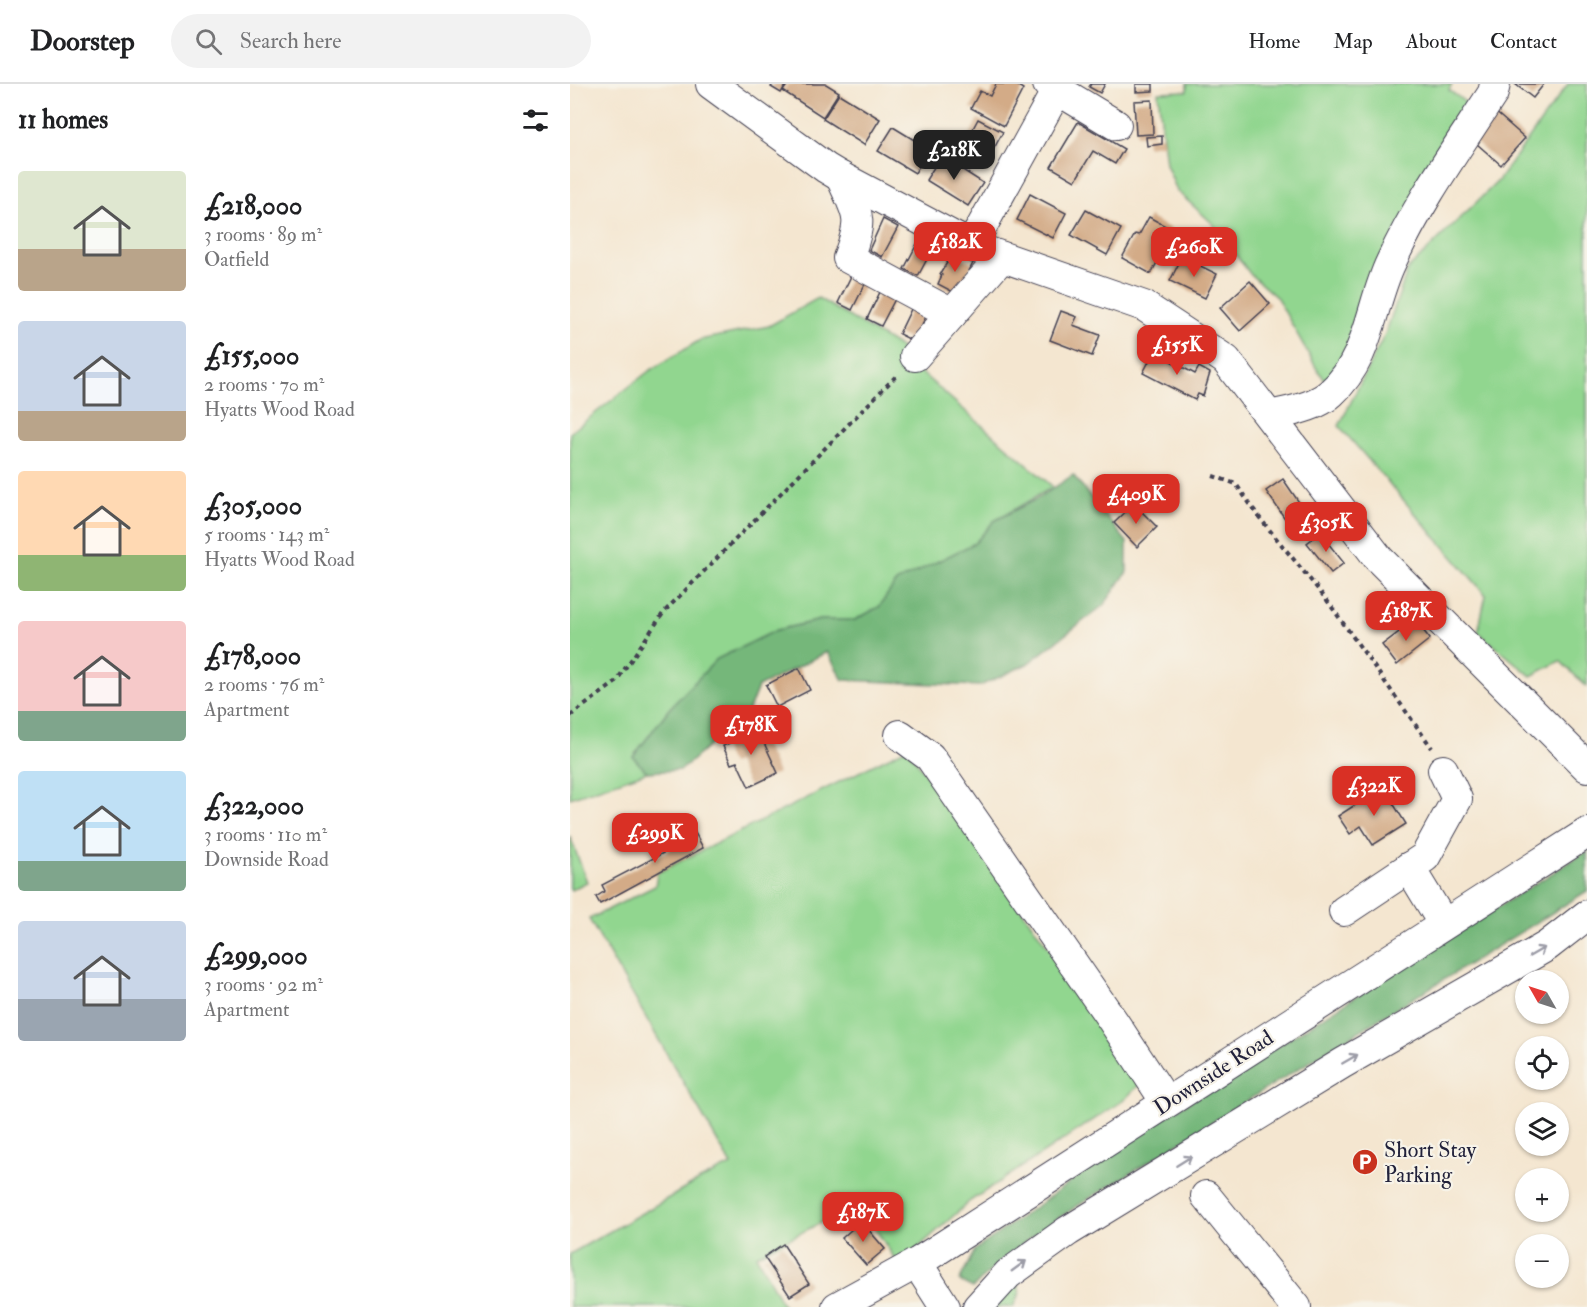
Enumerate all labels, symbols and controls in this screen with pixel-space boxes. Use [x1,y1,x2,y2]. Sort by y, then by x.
search box [171,14,591,68]
text: Doorstep [30,24,135,59]
icon: search [192,25,225,58]
text: Search here [240,27,341,55]
text: Home [1248,28,1300,55]
text: Map [1333,28,1373,55]
text: About [1406,28,1457,55]
text: Contact [1490,28,1557,55]
text: 11 homes [18,104,108,136]
icon: filters [519,104,552,137]
pin: £218K [912,130,996,181]
text: £218K [927,137,981,162]
text: £218,000 [204,190,302,222]
icon: home [66,195,138,267]
text: 3 rooms · 89 m² [204,222,322,247]
pin: £182K [913,222,997,273]
pin: £260K [1152,227,1236,278]
text: £182K [928,229,982,254]
text: £260K [1165,234,1223,259]
text: Oatfield [204,247,269,272]
pin: £155K [1135,325,1219,376]
text: £155K [1151,332,1203,357]
text: £155,000 [204,340,299,372]
icon: home [66,345,138,417]
text: 2 rooms · 70 m² [204,372,324,397]
text: Hyatts Wood Road [204,397,355,422]
pin: £409K [1094,474,1178,525]
text: £409K [1107,481,1165,506]
text: £305,000 [204,490,302,522]
icon: home [66,495,138,567]
pin: £305K [1284,502,1368,553]
text: £305K [1299,509,1353,534]
text: 5 rooms · 143 m² [204,522,329,547]
text: Hyatts Wood Road [204,547,355,572]
pin: £187K [1364,591,1448,642]
text: £187K [1379,598,1433,623]
text: £178,000 [204,640,301,672]
icon: home [66,645,138,717]
text: 2 rooms · 76 m² [204,672,324,697]
text: Apartment [204,697,289,722]
pin: £178K [709,705,793,756]
text: £178K [724,712,778,737]
pin: £322K [1332,766,1416,817]
text: £322K [1346,773,1402,798]
text: £322,000 [204,790,304,822]
icon: home [66,795,138,867]
pin: £299K [613,813,697,864]
text: £299K [626,820,684,845]
text: 3 rooms · 110 m² [204,822,327,847]
text: Downside Road [204,847,329,872]
text: £299,000 [204,940,307,972]
icon: home [66,945,138,1017]
one-way arrow [1528,945,1545,957]
north arrow [1515,970,1569,1024]
map controls [1515,970,1569,1288]
text: 3 rooms · 92 m² [204,972,323,997]
text: Apartment [204,997,289,1022]
street label: Downside Road [1148,1024,1279,1122]
button: locate [1515,1036,1569,1090]
one-way arrow [1341,1053,1358,1065]
button: layers [1515,1102,1569,1156]
place label: Short Stay Parking [1384,1136,1477,1189]
parking icon: Short Stay Parking [1350,1147,1380,1177]
one-way arrow [1175,1154,1192,1166]
button: + [1515,1168,1569,1222]
pin: £187K [821,1192,905,1243]
text: £187K [836,1199,890,1224]
button: − [1515,1234,1569,1288]
one-way arrow [1011,1260,1027,1272]

